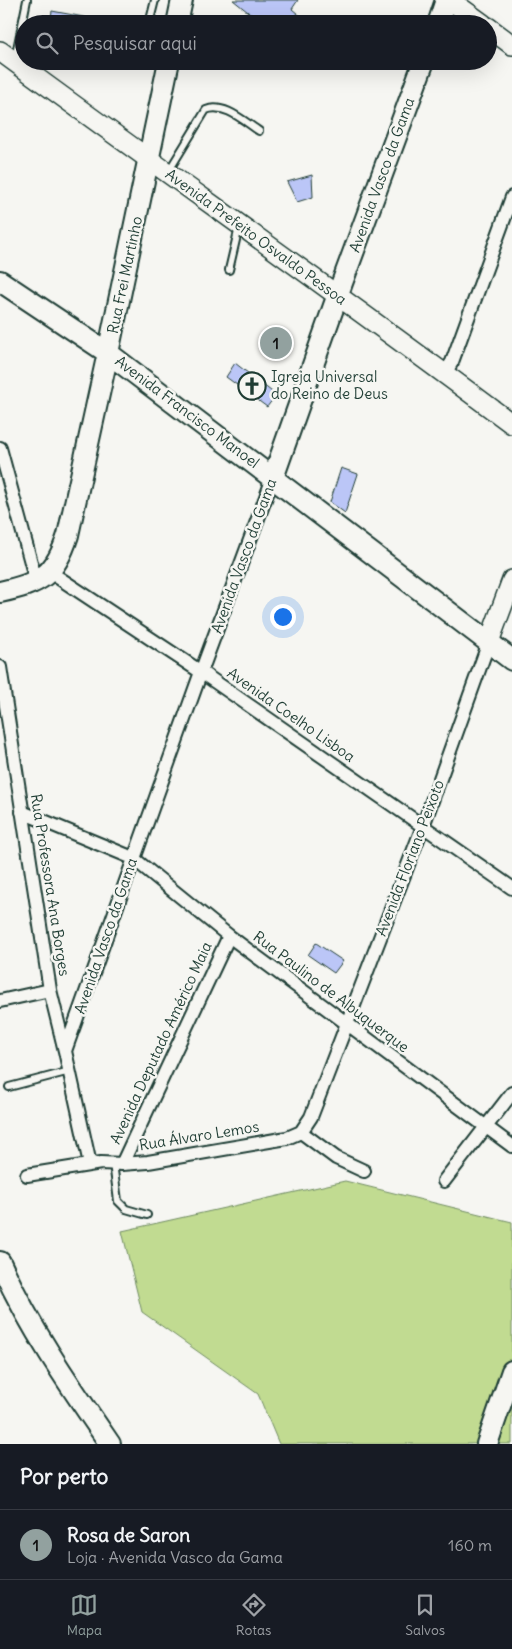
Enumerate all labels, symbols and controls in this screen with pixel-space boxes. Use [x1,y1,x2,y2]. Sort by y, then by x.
search box [15,15,497,70]
icon: search [33,29,61,57]
text: Pesquisar aqui [73,31,197,55]
street label: Avenida Vasco da Gama [345,94,419,255]
street label: Avenida Prefeito Osvaldo Pessoa [162,164,351,309]
street label: Rua Frei Martinho [103,214,146,335]
pin: 1 [260,324,292,362]
street label: Avenida Francisco Manoel [112,351,263,472]
place label: Igreja Universal do Reino de Deus [271,367,388,403]
church icon: Igreja Universal do Reino de Deus [237,371,267,401]
street label: Avenida Vasco da Gama [207,475,281,636]
your location [270,604,296,630]
street label: Avenida Coelho Lisboa [224,663,359,766]
street label: Avenida Floriano Peixoto [371,777,448,939]
street label: Rua Professora Ana Borges [27,792,74,978]
street label: Avenida Vasco da Gama [70,855,141,1016]
street label: Rua Paulino de Albuquerque [250,927,413,1056]
street label: Avenida Deputado Américo Maia [105,938,216,1147]
street label: Rua Álvaro Lemos [138,1117,260,1154]
text: Por perto [20,1463,108,1490]
text: Rosa de Saron [67,1523,190,1547]
text: 1 [33,1535,39,1555]
text: 160 m [448,1535,492,1555]
text: Loja · Avenida Vasco da Gama [67,1547,283,1567]
tab: Mapa [67,1591,102,1639]
tab: Rotas [236,1591,271,1639]
tab: Salvos [405,1591,445,1639]

